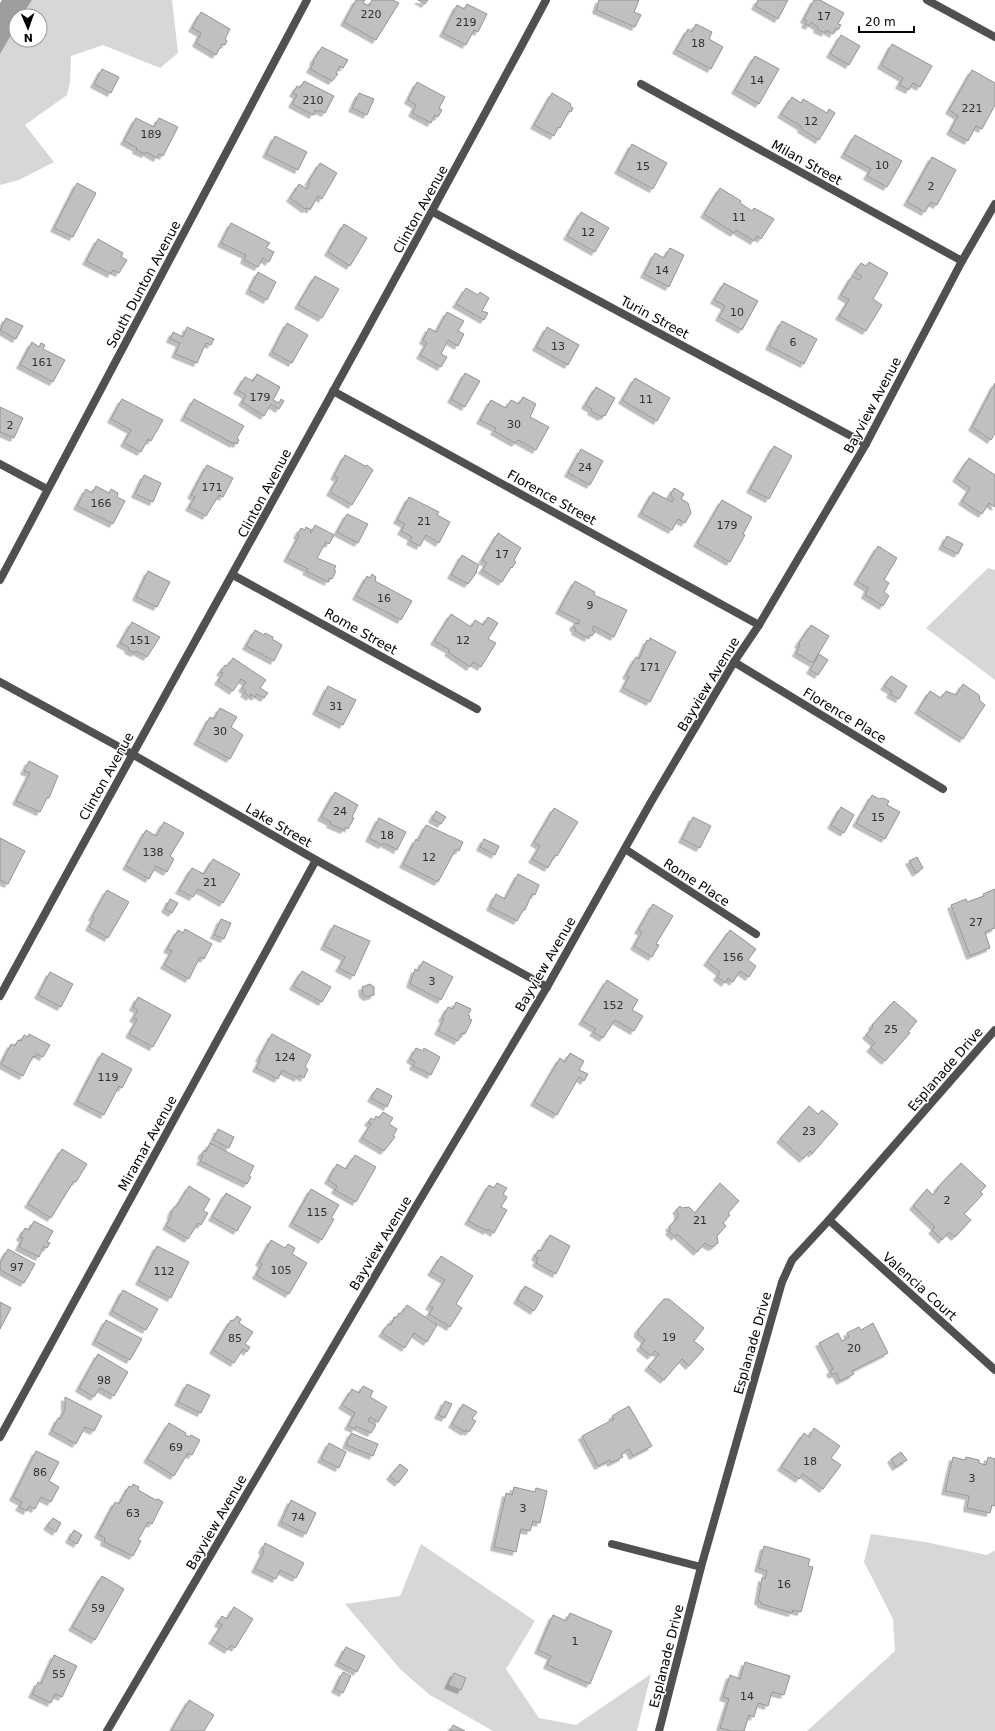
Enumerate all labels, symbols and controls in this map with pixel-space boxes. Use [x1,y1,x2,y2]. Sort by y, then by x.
north arrow [8,8,48,48]
house number: 220 [361,8,382,21]
scale bar [859,8,914,34]
house number: 17 [817,10,831,23]
text: 20 m [865,15,896,29]
house number: 219 [456,16,477,29]
text: N [23,31,33,44]
house number: 18 [691,37,705,50]
house number: 14 [750,74,764,87]
house number: 210 [303,94,324,107]
house number: 221 [962,102,983,115]
house number: 12 [804,115,818,128]
house number: 189 [141,128,162,141]
street label: Milan Street [769,137,845,188]
house number: 10 [875,159,889,172]
house number: 15 [636,160,650,173]
street label: Clinton Avenue [390,163,451,256]
house number: 2 [928,180,935,193]
house number: 11 [732,211,746,224]
street label: South Dunton Avenue [103,218,183,351]
house number: 12 [581,226,595,239]
house number: 14 [655,264,669,277]
street label: Turin Street [617,293,691,342]
house number: 10 [730,306,744,319]
house number: 6 [790,336,797,349]
house number: 13 [551,340,565,353]
street label: Bayview Avenue [841,354,904,456]
house number: 161 [32,356,53,369]
house number: 179 [250,391,271,404]
house number: 11 [639,393,653,406]
house number: 30 [507,418,521,431]
house number: 2 [7,419,14,432]
street label: Clinton Avenue [235,446,294,540]
house number: 24 [578,461,592,474]
street label: Florence Street [505,467,599,528]
house number: 171 [202,481,223,494]
house number: 166 [91,497,112,510]
house number: 21 [417,515,431,528]
house number: 179 [717,519,738,532]
house number: 17 [495,548,509,561]
house number: 16 [377,592,391,605]
house number: 9 [587,599,594,612]
street label: Rome Street [322,605,400,658]
house number: 151 [130,634,151,647]
house number: 12 [456,634,470,647]
street label: Bayview Avenue [674,635,742,734]
house number: 171 [640,661,661,674]
street label: Florence Place [801,685,889,746]
house number: 31 [329,700,343,713]
house number: 30 [213,725,227,738]
street label: Clinton Avenue [76,730,137,823]
street label: Lake Street [243,800,315,850]
house number: 24 [333,805,347,818]
house number: 15 [871,811,885,824]
house number: 18 [380,829,394,842]
house number: 138 [143,846,164,859]
house number: 12 [422,851,436,864]
street label: Rome Place [661,855,733,909]
house number: 21 [203,876,217,889]
street label: Bayview Avenue [512,914,579,1014]
house number: 27 [969,916,983,929]
house number: 156 [723,951,744,964]
house number: 3 [429,975,436,988]
house number: 152 [603,999,624,1012]
house number: 25 [884,1023,898,1036]
street label: Esplanade Drive [905,1024,986,1114]
house number: 124 [275,1051,296,1064]
house number: 119 [98,1071,119,1084]
street label: Miramar Avenue [115,1093,180,1193]
house number: 23 [802,1125,816,1138]
street label: Bayview Avenue [346,1194,414,1293]
house number: 2 [944,1194,951,1207]
house number: 115 [307,1206,328,1219]
house number: 21 [693,1214,707,1227]
street label: Valencia Court [880,1249,960,1323]
house number: 97 [10,1261,24,1274]
house number: 105 [271,1264,292,1277]
house number: 112 [154,1265,175,1278]
street label: Esplanade Drive [731,1290,774,1396]
house number: 19 [662,1331,676,1344]
house number: 85 [228,1332,242,1345]
house number: 20 [847,1342,861,1355]
house number: 98 [97,1374,111,1387]
house number: 69 [169,1441,183,1454]
house number: 18 [803,1455,817,1468]
house number: 86 [33,1466,47,1479]
street label: Bayview Avenue [183,1472,250,1572]
house number: 3 [969,1472,976,1485]
house number: 3 [520,1502,527,1515]
house number: 63 [126,1507,140,1520]
house number: 74 [291,1511,305,1524]
house number: 16 [777,1578,791,1591]
house number: 59 [91,1602,105,1615]
street label: Esplanade Drive [646,1603,687,1709]
house number: 1 [572,1635,579,1648]
house number: 55 [52,1668,66,1681]
house number: 14 [740,1690,754,1703]

